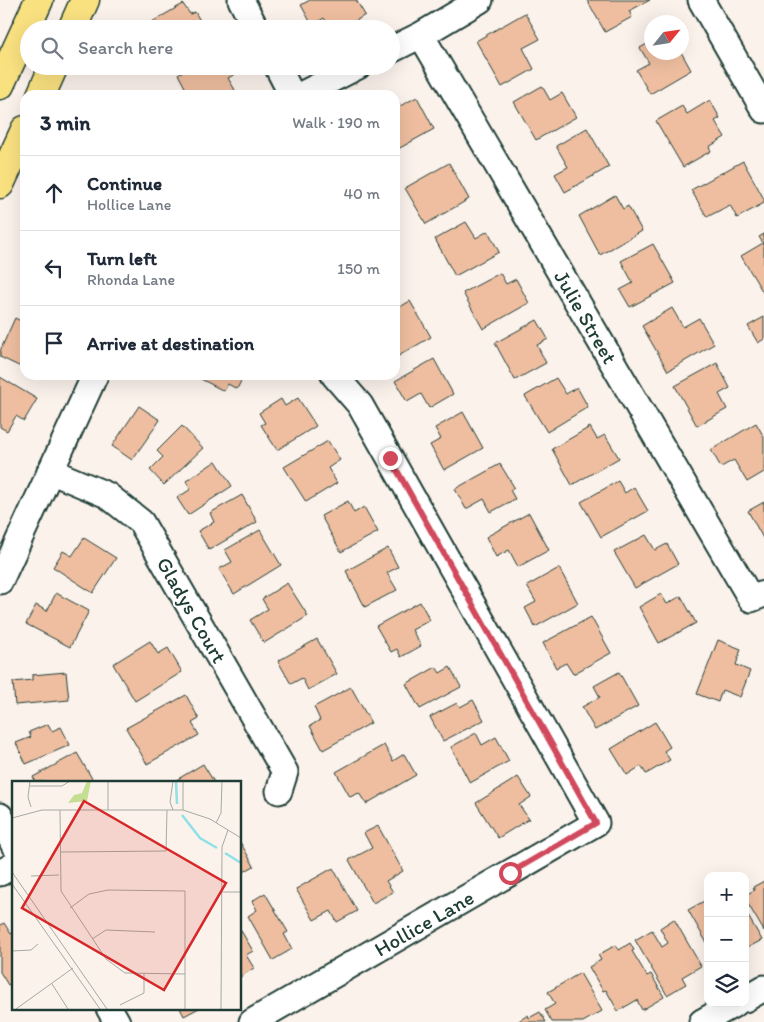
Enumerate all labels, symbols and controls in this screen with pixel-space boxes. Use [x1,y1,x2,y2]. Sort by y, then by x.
north arrow [644,15,689,60]
search box [20,20,400,75]
icon: search [38,34,66,62]
text: Search here [78,36,173,59]
text: 3 min [40,110,90,135]
text: Walk · 190 m [292,113,380,132]
text: Continue [87,172,162,195]
icon: ahead [40,179,68,207]
text: 40 m [343,184,380,203]
text: Hollice Lane [87,195,171,214]
text: Turn left [87,247,157,270]
icon: left [40,254,68,282]
text: 150 m [337,259,380,278]
street label: Julie Street [549,266,623,368]
text: Rhonda Lane [87,270,175,289]
icon: arrive [40,329,68,357]
text: Arrive at destination [87,332,254,355]
route end [379,447,402,470]
street label: Gladys Court [152,553,232,668]
inset map [12,781,241,1010]
route start [499,862,522,885]
map controls [704,872,749,1007]
button: + [704,872,749,917]
street label: Hollice Lane [370,885,478,961]
button: − [704,917,749,962]
button: layers [704,962,749,1007]

